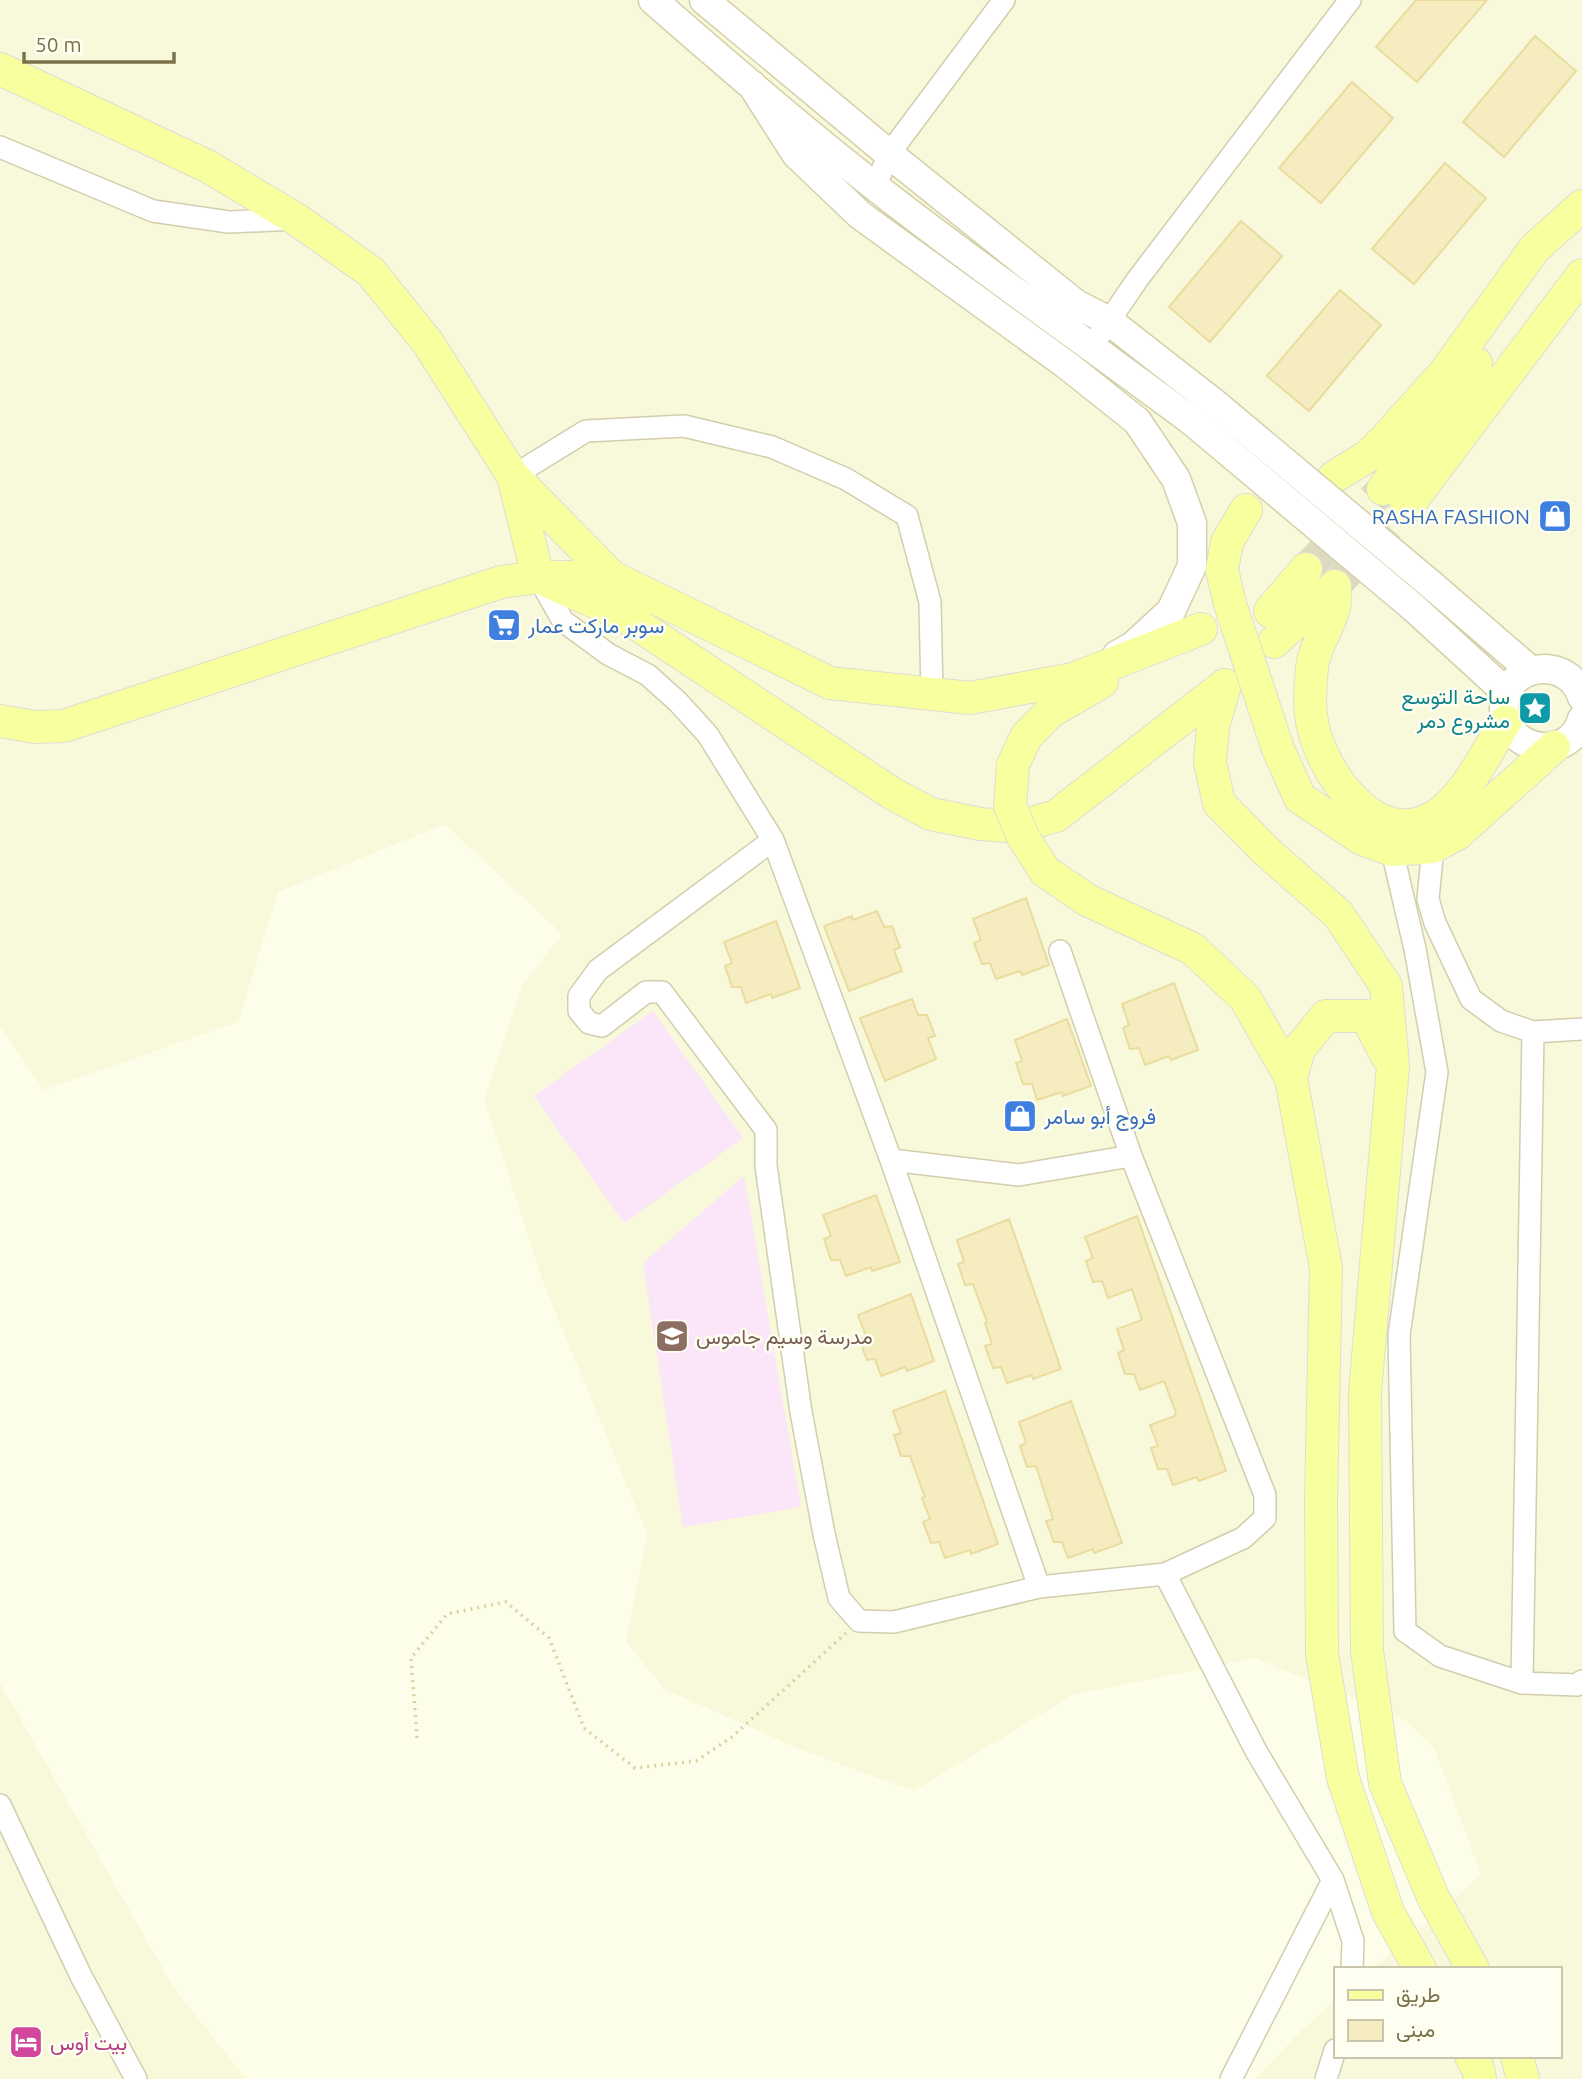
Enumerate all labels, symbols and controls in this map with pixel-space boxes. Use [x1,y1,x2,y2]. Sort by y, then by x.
scale bar [24,21,175,65]
text: 50 m [35,32,82,56]
shop icon: RASHA FASHION [1536,497,1574,535]
place label: RASHA FASHION [1372,504,1530,528]
supermarket icon: سوبر ماركت عمار [485,606,523,644]
place label: سوبر ماركت عمار [527,613,664,639]
place label: ساحة التوسع مشروع دمر [1401,684,1510,735]
place icon: ساحة التوسع مشروع دمر [1516,689,1554,727]
shop icon: فروج أبو سامر [1001,1097,1039,1135]
place label: فروج أبو سامر [1043,1104,1156,1131]
school or university icon: مدرسة وسيم جاموس [653,1317,691,1355]
place label: مدرسة وسيم جاموس [696,1324,873,1351]
legend [1334,1967,1561,2058]
text: طريق [1396,1982,1441,2008]
text: مبنى [1396,2017,1435,2042]
hotel icon: بيت أوس [7,2023,45,2061]
place label: بيت أوس [50,2030,127,2056]

